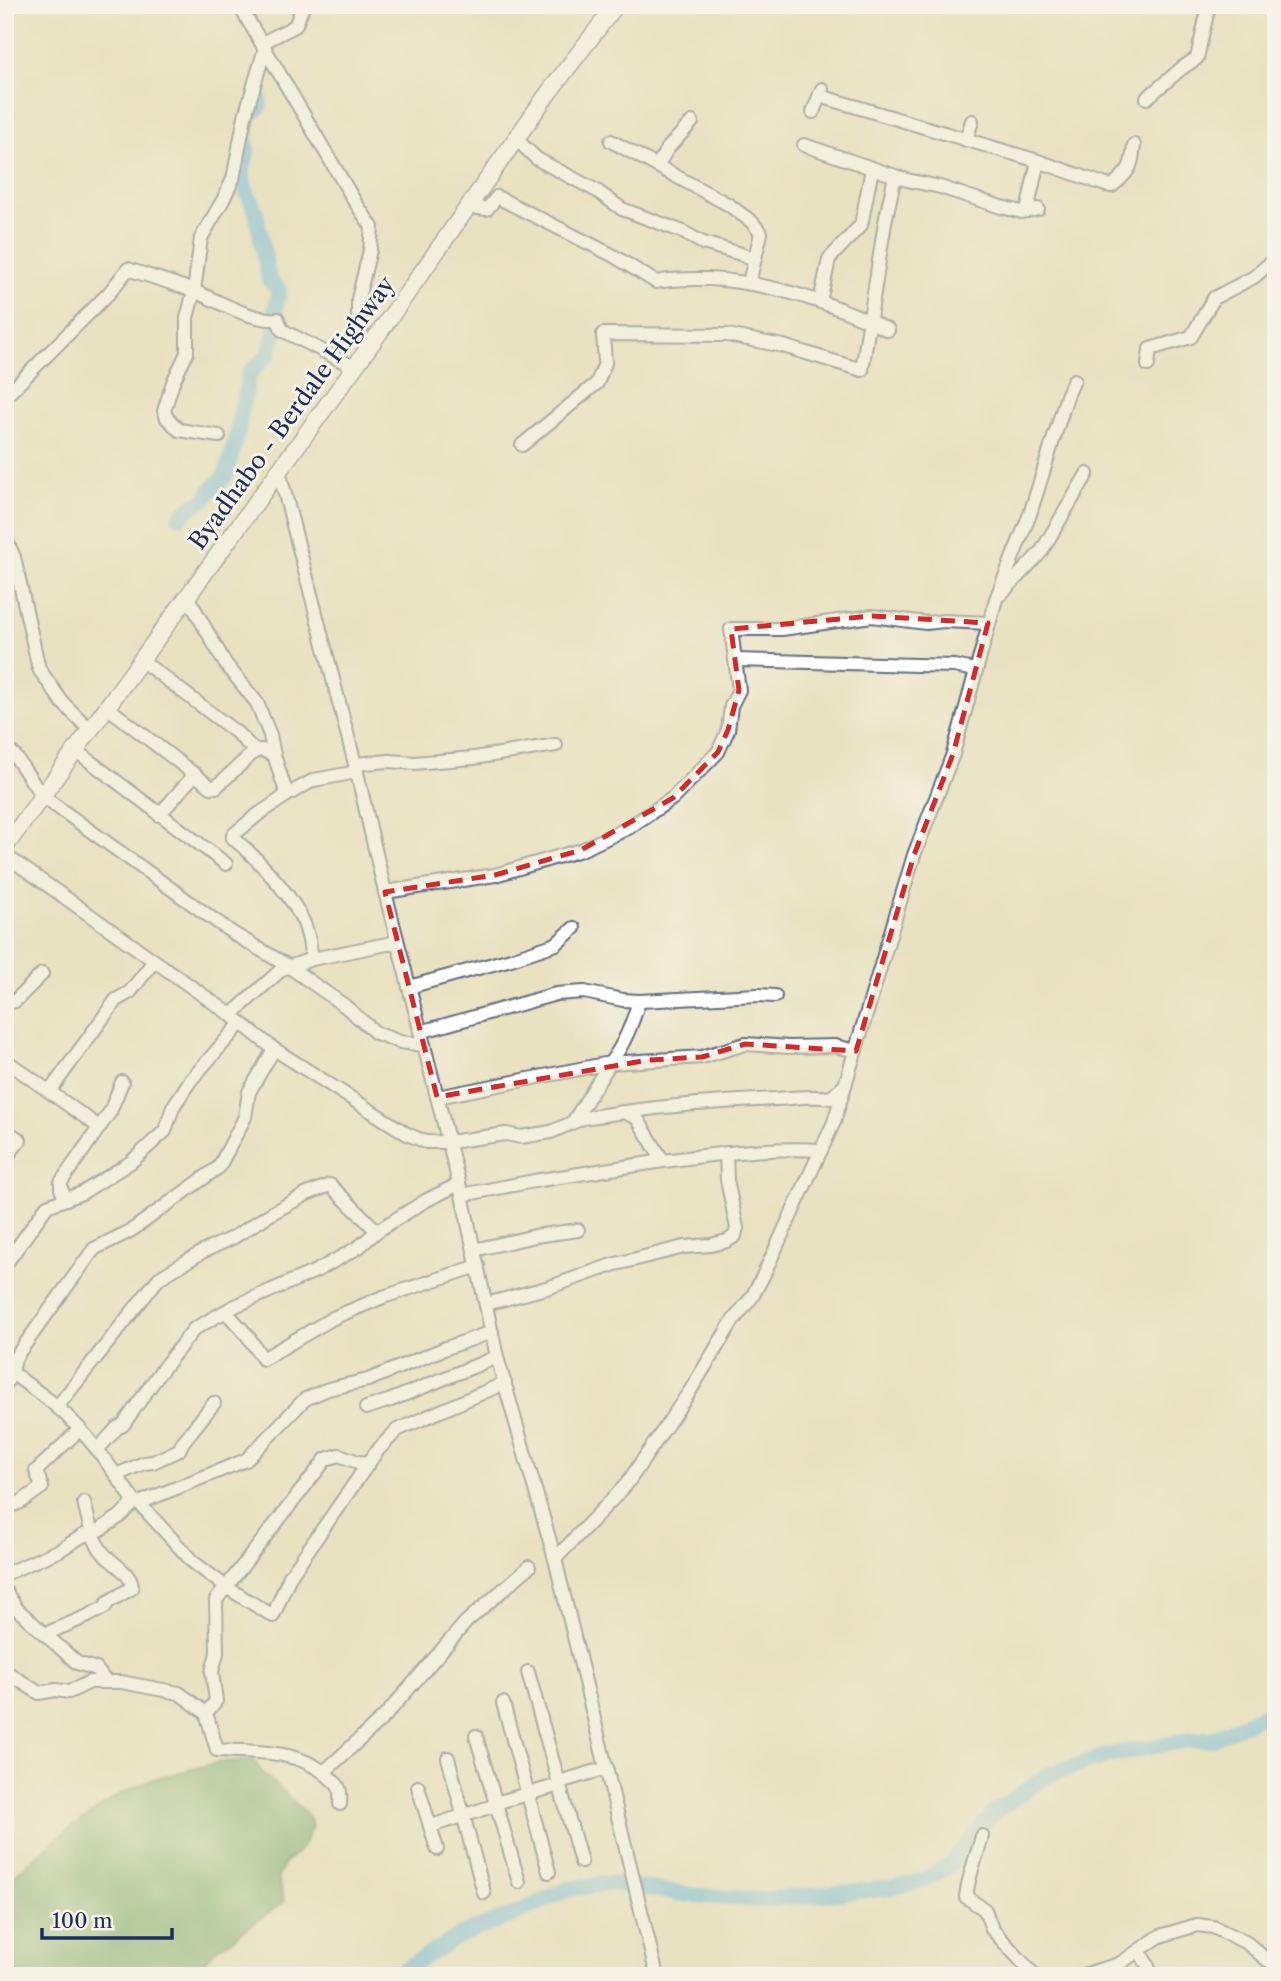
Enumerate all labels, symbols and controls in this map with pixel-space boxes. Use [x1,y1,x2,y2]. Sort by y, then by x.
street label: Byadhabo - Berdale Highway [183,270,401,555]
scale bar [42,1897,172,1941]
text: 100 m [52,1908,113,1933]

